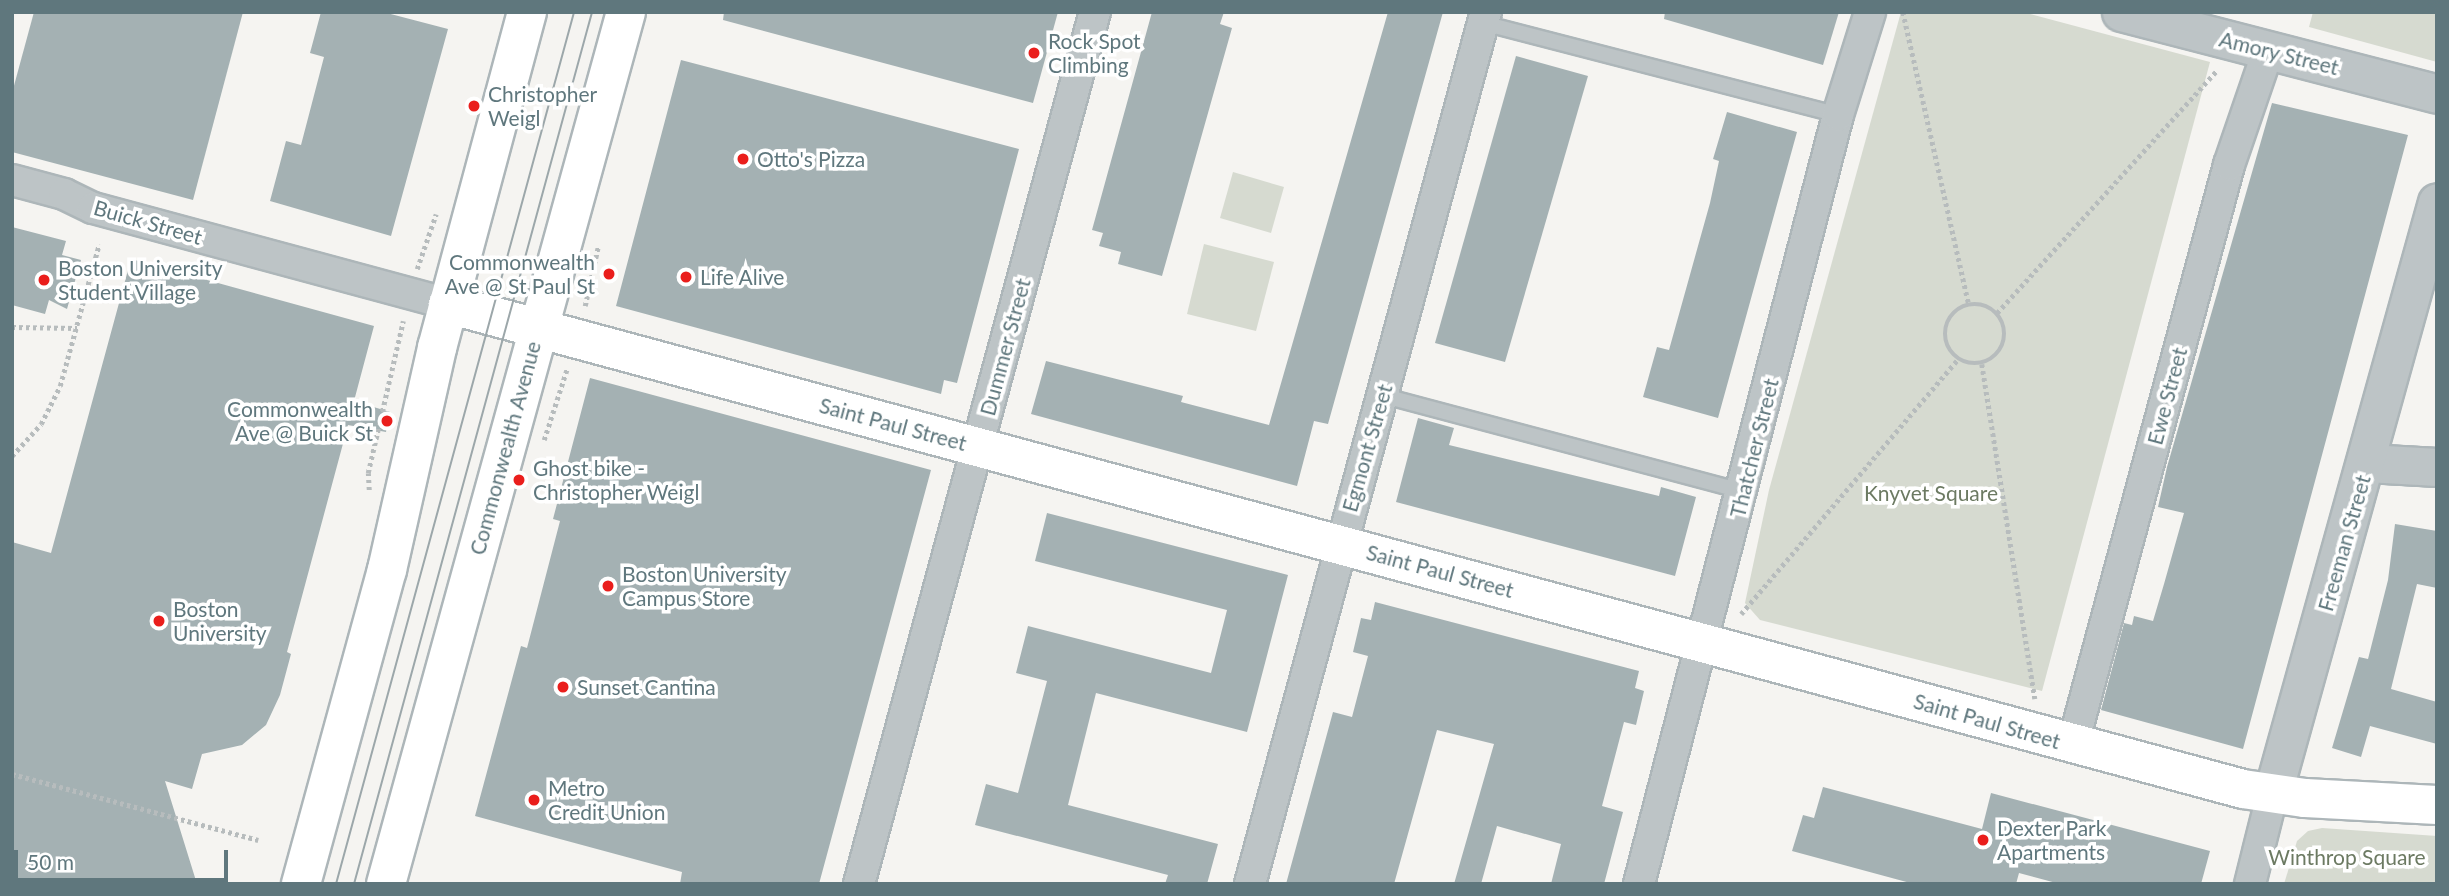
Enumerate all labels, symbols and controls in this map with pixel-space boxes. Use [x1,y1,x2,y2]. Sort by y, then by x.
street label: Amory Street [2217,26,2341,80]
place label: Rock Spot Climbing [1048,28,1141,78]
marker: Rock Spot Climbing [1026,45,1042,61]
place label: Christopher Weigl [488,81,597,131]
marker: Christopher Weigl [466,98,482,114]
place label: Otto's Pizza [757,146,865,172]
marker: Otto's Pizza [735,151,751,167]
street label: Buick Street [91,195,205,249]
place label: Commonwealth Ave @ St Paul St [445,249,595,299]
place label: Boston University Student Village [58,255,222,305]
place label: Life Alive [700,264,785,290]
marker: Commonwealth Ave @ St Paul St [601,266,617,282]
marker: Life Alive [678,269,694,285]
marker: Boston University Student Village [36,272,52,288]
street label: Dummer Street [975,275,1035,419]
street label: Commonwealth Avenue [464,338,546,558]
street label: Ewe Street [2142,345,2192,447]
street label: Thatcher Street [1724,376,1784,520]
street label: Egmont Street [1337,381,1397,515]
street label: Saint Paul Street [817,392,969,456]
place label: Commonwealth Ave @ Buick St [227,396,373,446]
marker: Commonwealth Ave @ Buick St [379,413,395,429]
place label: Ghost bike - Christopher Weigl [533,455,700,505]
marker: Ghost bike - Christopher Weigl [511,472,527,488]
street label: Freeman Street [2313,472,2375,614]
park label: Knyvet Square [1864,480,1998,506]
street label: Saint Paul Street [1364,539,1516,603]
place label: Boston University Campus Store [622,561,786,611]
marker: Boston University Campus Store [600,578,616,594]
place label: Boston University [173,596,267,646]
marker: Boston University [151,613,167,629]
place label: Sunset Cantina [577,674,716,700]
marker: Sunset Cantina [555,679,571,695]
street label: Saint Paul Street [1911,688,2063,754]
place label: Metro Credit Union [548,775,665,825]
marker: Metro Credit Union [526,792,542,808]
place label: Dexter Park Apartments [1997,815,2107,865]
marker: Dexter Park Apartments [1975,832,1991,848]
scale bar [18,836,231,880]
park label: Winthrop Square [2268,844,2426,870]
text: 50 m [27,849,74,874]

